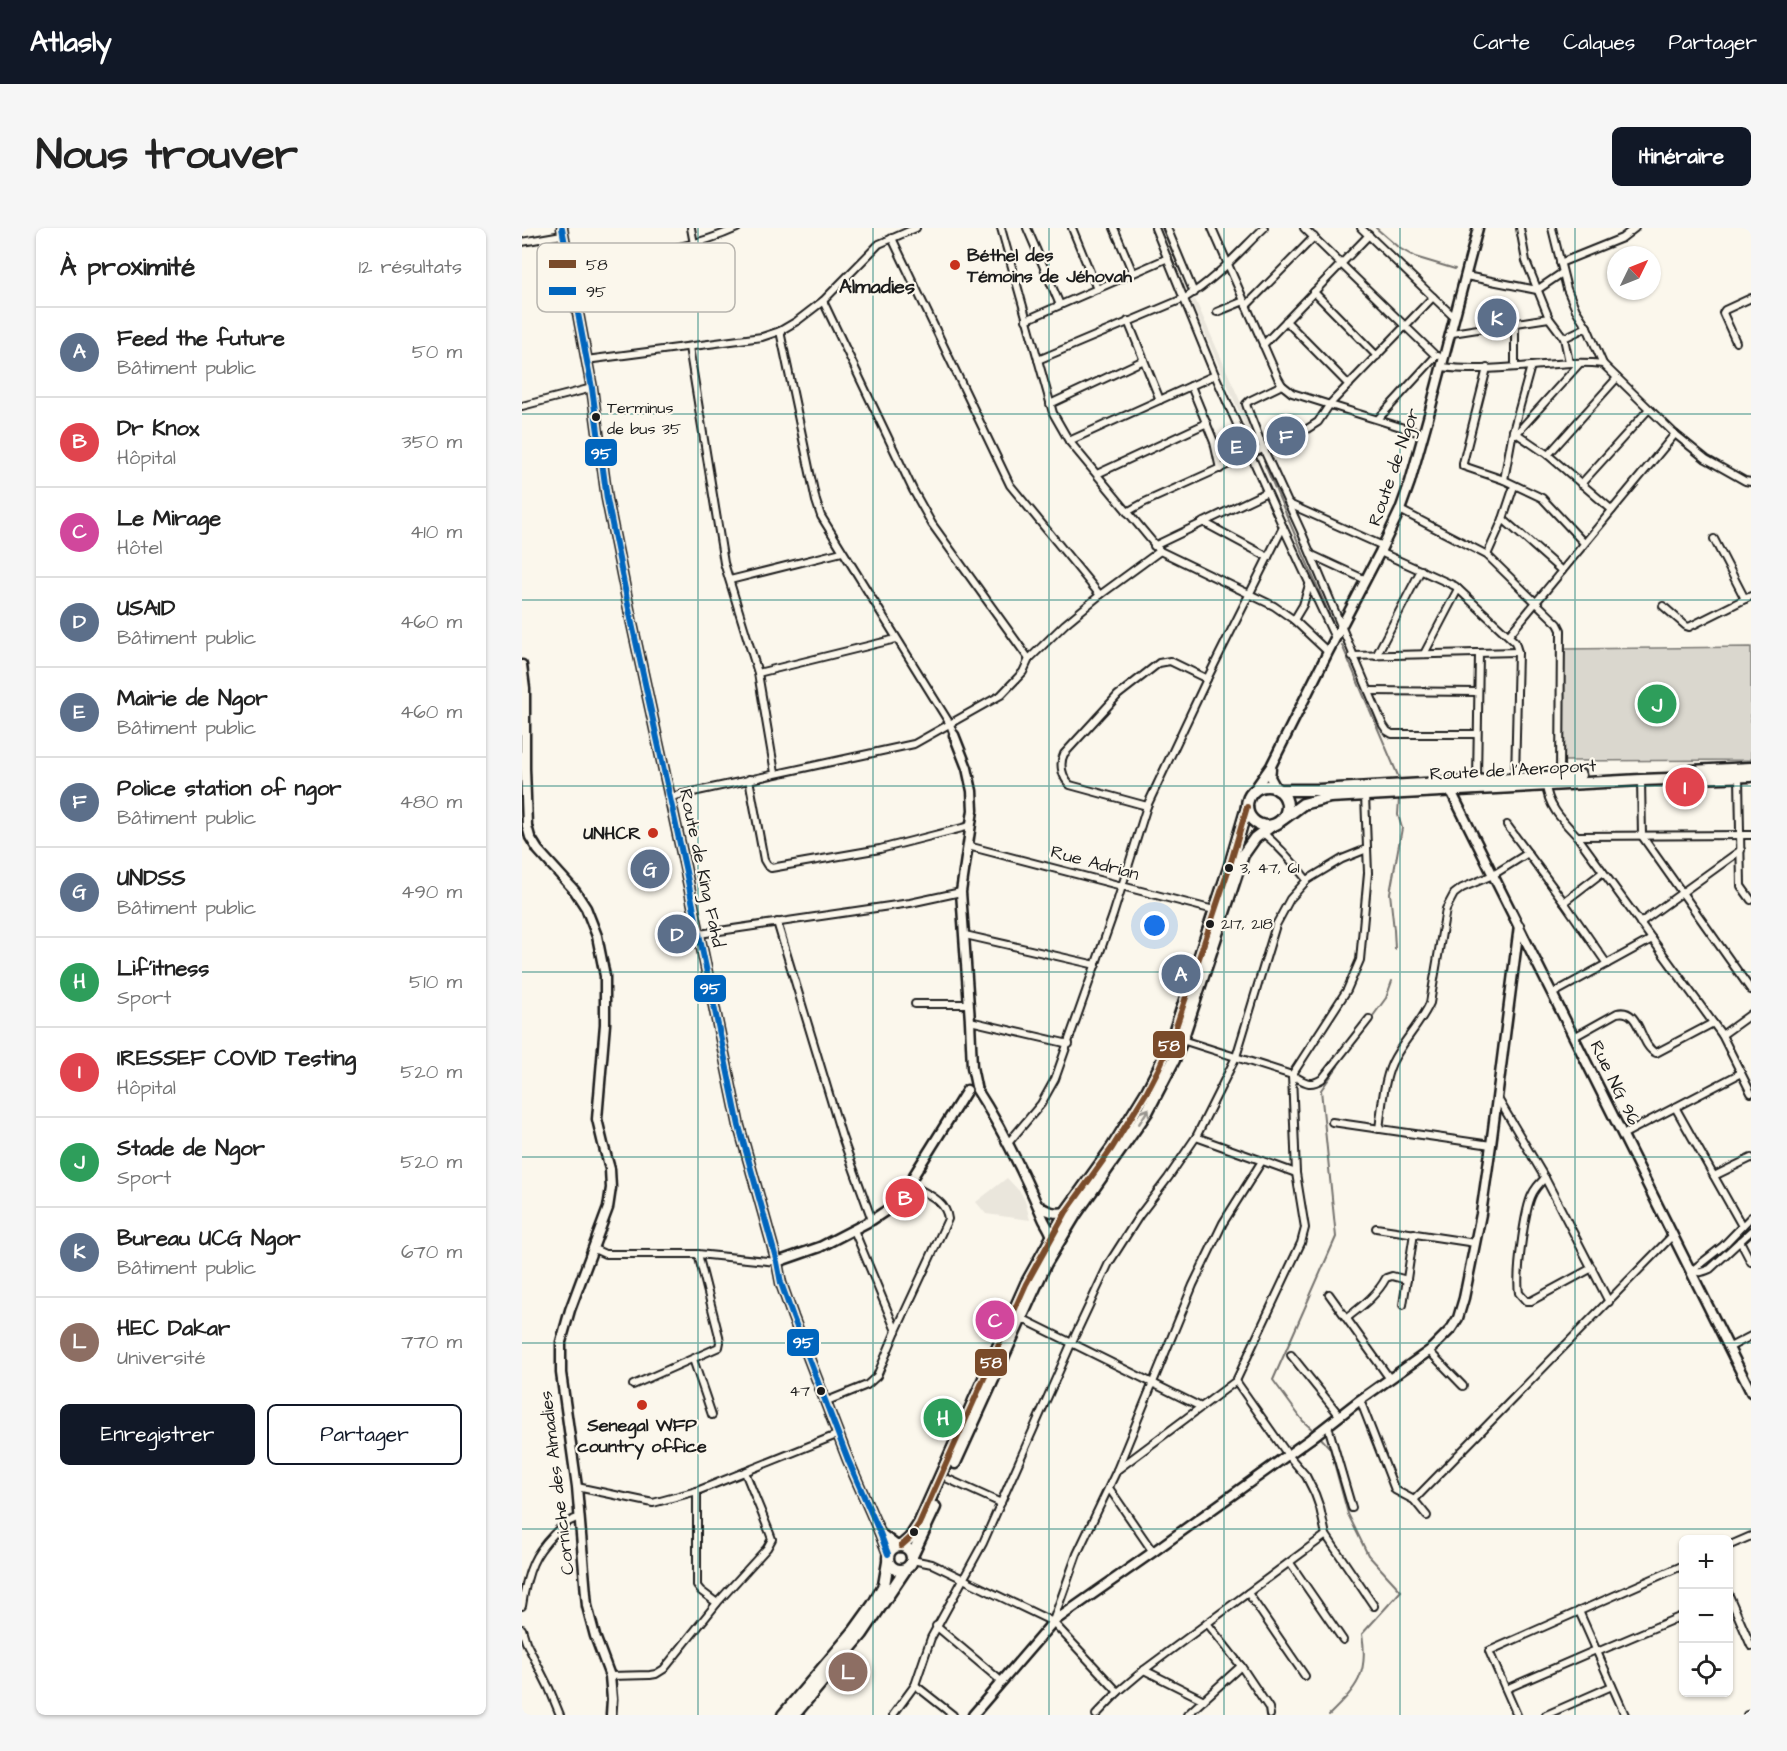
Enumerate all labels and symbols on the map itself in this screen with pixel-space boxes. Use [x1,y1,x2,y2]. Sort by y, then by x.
legend [537,243,735,312]
place label: Béthel des Témoins de Jéhovah [966,243,1133,289]
north arrow [1607,246,1661,300]
text: 58 [586,254,608,276]
marker: Béthel des Témoins de Jéhovah [948,258,962,272]
district label: Almadies [839,273,915,301]
text: 95 [586,281,607,303]
pin: K [1478,296,1516,340]
place label: Terminus de bus 35 [607,397,682,440]
street label: Route de Ngor [1362,405,1427,530]
marker: Terminus de bus 35 [590,411,602,423]
pin: F [1266,414,1305,458]
pin: E [1218,424,1256,468]
line badge: 95 [584,438,618,467]
text: 95 [591,443,612,465]
pin: J [1638,682,1676,726]
street label: Route de l'Aeroport [1429,753,1598,787]
pin: I [1666,764,1704,810]
street label: Route de King Fahd [672,786,731,950]
place label: UNHCR [583,821,641,846]
marker: UNHCR [646,826,660,840]
street label: Rue Adrian [1048,839,1142,887]
pin: G [630,846,670,892]
place label: 3, 47, 61 [1240,857,1299,879]
marker: 3, 47, 61 [1223,862,1235,874]
your location [1140,911,1169,940]
pin: D [658,912,696,956]
place label: 217, 218 [1221,913,1273,935]
marker: 217, 218 [1204,918,1216,930]
pin: A [1162,952,1200,996]
line badge: 95 [693,974,727,1003]
text: 95 [700,978,721,1000]
line badge: 58 [1152,1030,1186,1059]
text: 58 [1158,1035,1180,1057]
street label: Rue NG 96 [1584,1036,1646,1130]
one-way arrow [1138,1108,1150,1125]
pin: B [886,1176,925,1220]
pin: C [976,1298,1014,1342]
line badge: 95 [786,1328,820,1357]
text: 95 [793,1332,814,1354]
line badge: 58 [974,1348,1008,1377]
text: 58 [980,1352,1002,1374]
place label: 47 [789,1380,810,1402]
marker: 47 [815,1385,827,1397]
street label: Corniche des Almadies [533,1390,581,1576]
pin: H [924,1396,962,1440]
marker: Senegal WFP country office [635,1398,649,1412]
place label: Senegal WFP country office [577,1413,707,1460]
unlabelled marker [908,1526,920,1538]
pin: L [828,1650,868,1694]

